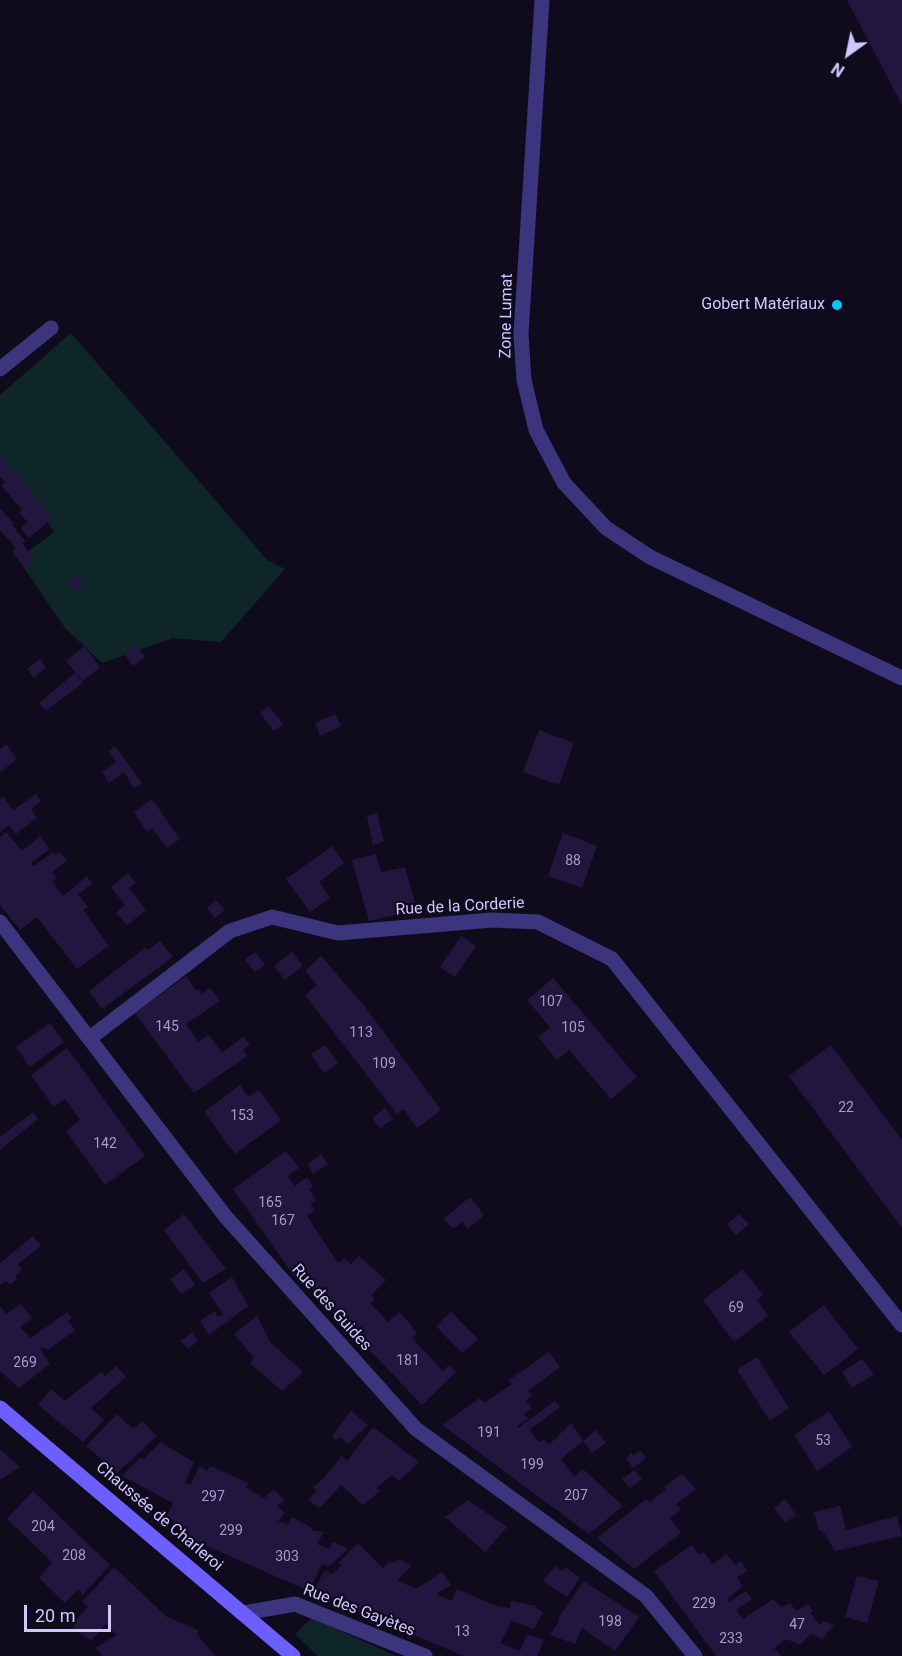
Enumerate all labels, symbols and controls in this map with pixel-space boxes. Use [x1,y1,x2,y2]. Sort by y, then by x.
north arrow [818,24,878,84]
text: N [828,58,848,81]
street label: Zone Lumat [497,273,517,359]
place label: Gobert Matériaux [701,295,825,315]
marker: Gobert Matériaux [830,298,844,312]
house number: 88 [565,853,581,869]
street label: Rue de la Corderie [395,894,525,920]
house number: 107 [539,994,563,1010]
house number: 145 [155,1019,179,1035]
house number: 105 [561,1020,585,1036]
house number: 113 [349,1025,373,1041]
house number: 109 [372,1056,396,1072]
house number: 22 [838,1100,854,1116]
house number: 153 [230,1108,254,1124]
house number: 142 [93,1136,117,1152]
house number: 165 [258,1195,282,1211]
house number: 167 [271,1213,295,1229]
street label: Rue des Guides [287,1261,375,1355]
house number: 69 [728,1300,744,1316]
house number: 181 [396,1353,420,1369]
house number: 269 [13,1355,37,1371]
house number: 191 [477,1425,501,1441]
house number: 53 [815,1433,831,1449]
house number: 199 [520,1457,544,1473]
street label: Chaussée de Charleroi [92,1458,226,1576]
house number: 207 [564,1488,588,1504]
house number: 297 [201,1489,225,1505]
house number: 204 [31,1519,55,1535]
house number: 299 [219,1523,243,1539]
house number: 208 [62,1548,86,1564]
house number: 303 [275,1549,299,1565]
street label: Rue des Gayètes [300,1581,418,1641]
scale bar [27,1593,114,1631]
house number: 229 [692,1596,716,1612]
text: 20 m [35,1605,75,1626]
house number: 198 [598,1614,622,1630]
house number: 47 [789,1617,805,1633]
house number: 13 [454,1624,470,1640]
house number: 233 [719,1631,743,1647]

